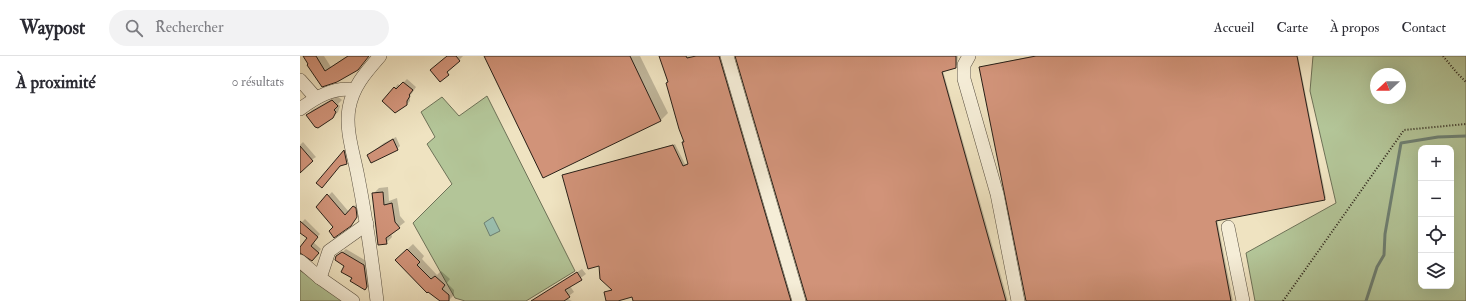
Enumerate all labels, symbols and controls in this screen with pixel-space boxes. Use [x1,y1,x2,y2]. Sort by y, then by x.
search box [109,10,389,46]
text: Waypost [20,16,85,40]
icon: search [123,17,145,39]
text: Rechercher [155,18,223,37]
text: Accueil [1214,19,1254,36]
text: Carte [1276,19,1308,36]
text: À propos [1330,19,1379,36]
text: Contact [1401,19,1446,36]
north arrow [1370,68,1406,104]
text: À proximité [16,72,96,93]
text: 0 résultats [232,74,284,90]
map controls [1418,145,1454,289]
button: + [1418,145,1454,181]
button: − [1418,181,1454,217]
button: locate [1418,217,1454,253]
button: layers [1418,253,1454,289]

